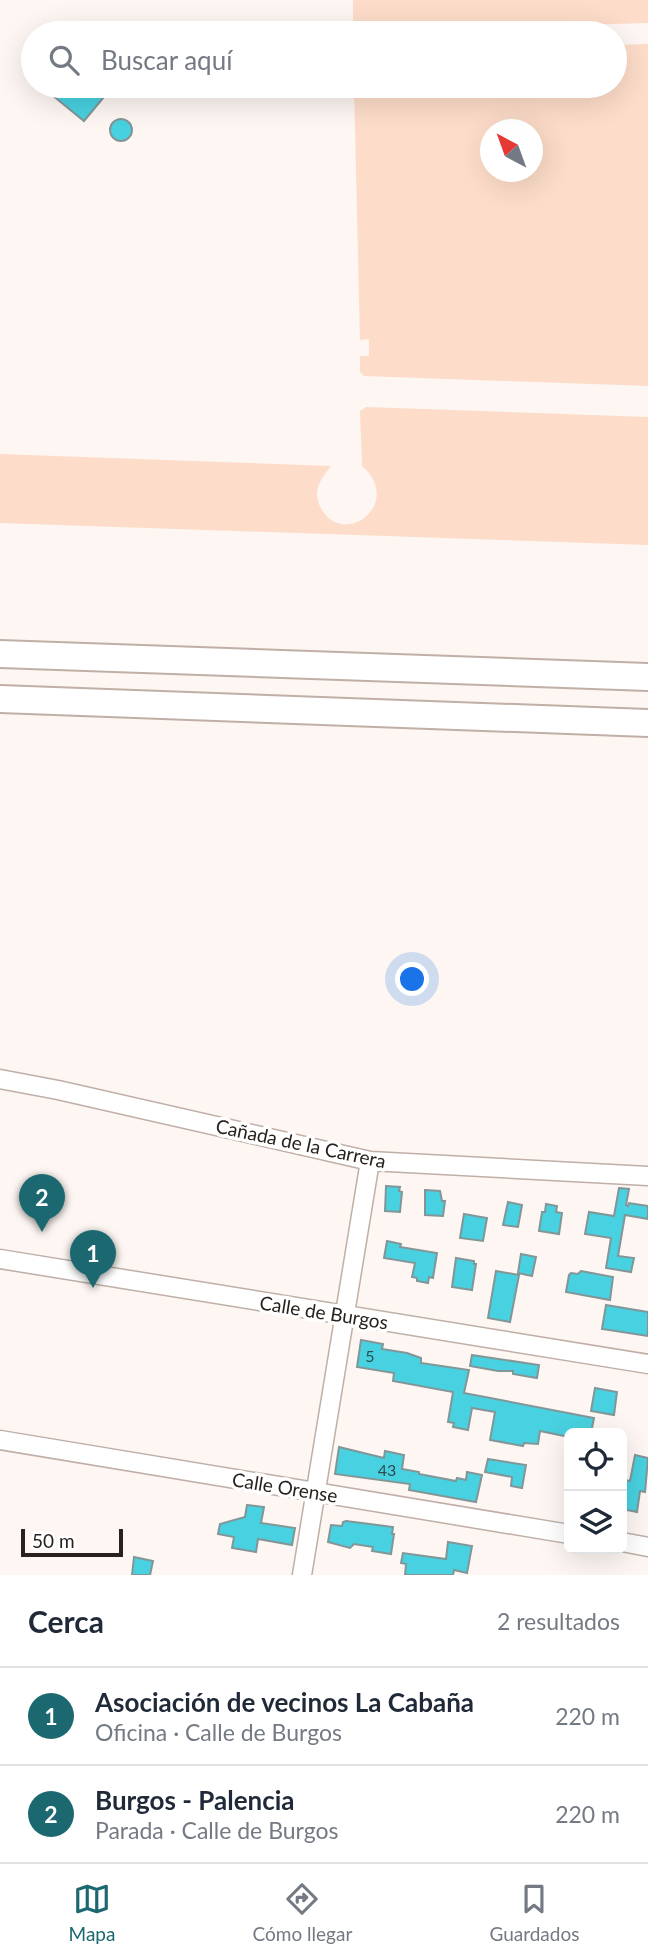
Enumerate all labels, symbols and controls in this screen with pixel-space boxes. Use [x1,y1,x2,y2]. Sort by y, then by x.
search box [21,21,627,98]
icon: search [45,41,83,79]
text: Buscar aquí [101,44,232,76]
north arrow [480,119,543,182]
your location [395,962,429,996]
street label: Cañada de la Carrera [214,1114,388,1172]
pin: 2 [19,1174,65,1232]
pin: 1 [70,1230,116,1288]
street label: Calle de Burgos [258,1291,390,1333]
house number: 5 [365,1346,375,1365]
map controls [564,1428,627,1554]
button: locate [564,1428,627,1491]
house number: 43 [378,1460,396,1479]
street label: Calle Orense [231,1467,339,1507]
button: layers [564,1491,627,1554]
scale bar [21,1526,122,1558]
text: 50 m [32,1529,75,1552]
text: Cerca [28,1603,104,1639]
text: 2 resultados [497,1607,620,1635]
text: Asociación de vecinos La Cabaña [95,1686,474,1718]
text: 1 [44,1702,58,1730]
text: 220 m [555,1702,620,1730]
text: Oficina · Calle de Burgos [95,1718,342,1746]
text: Burgos - Palencia [95,1784,295,1816]
text: 2 [44,1800,58,1828]
text: 220 m [555,1800,620,1828]
text: Parada · Calle de Burgos [95,1816,339,1844]
tab: Mapa [69,1880,115,1945]
tab: Cómo llegar [253,1880,352,1945]
tab: Guardados [489,1880,579,1945]

